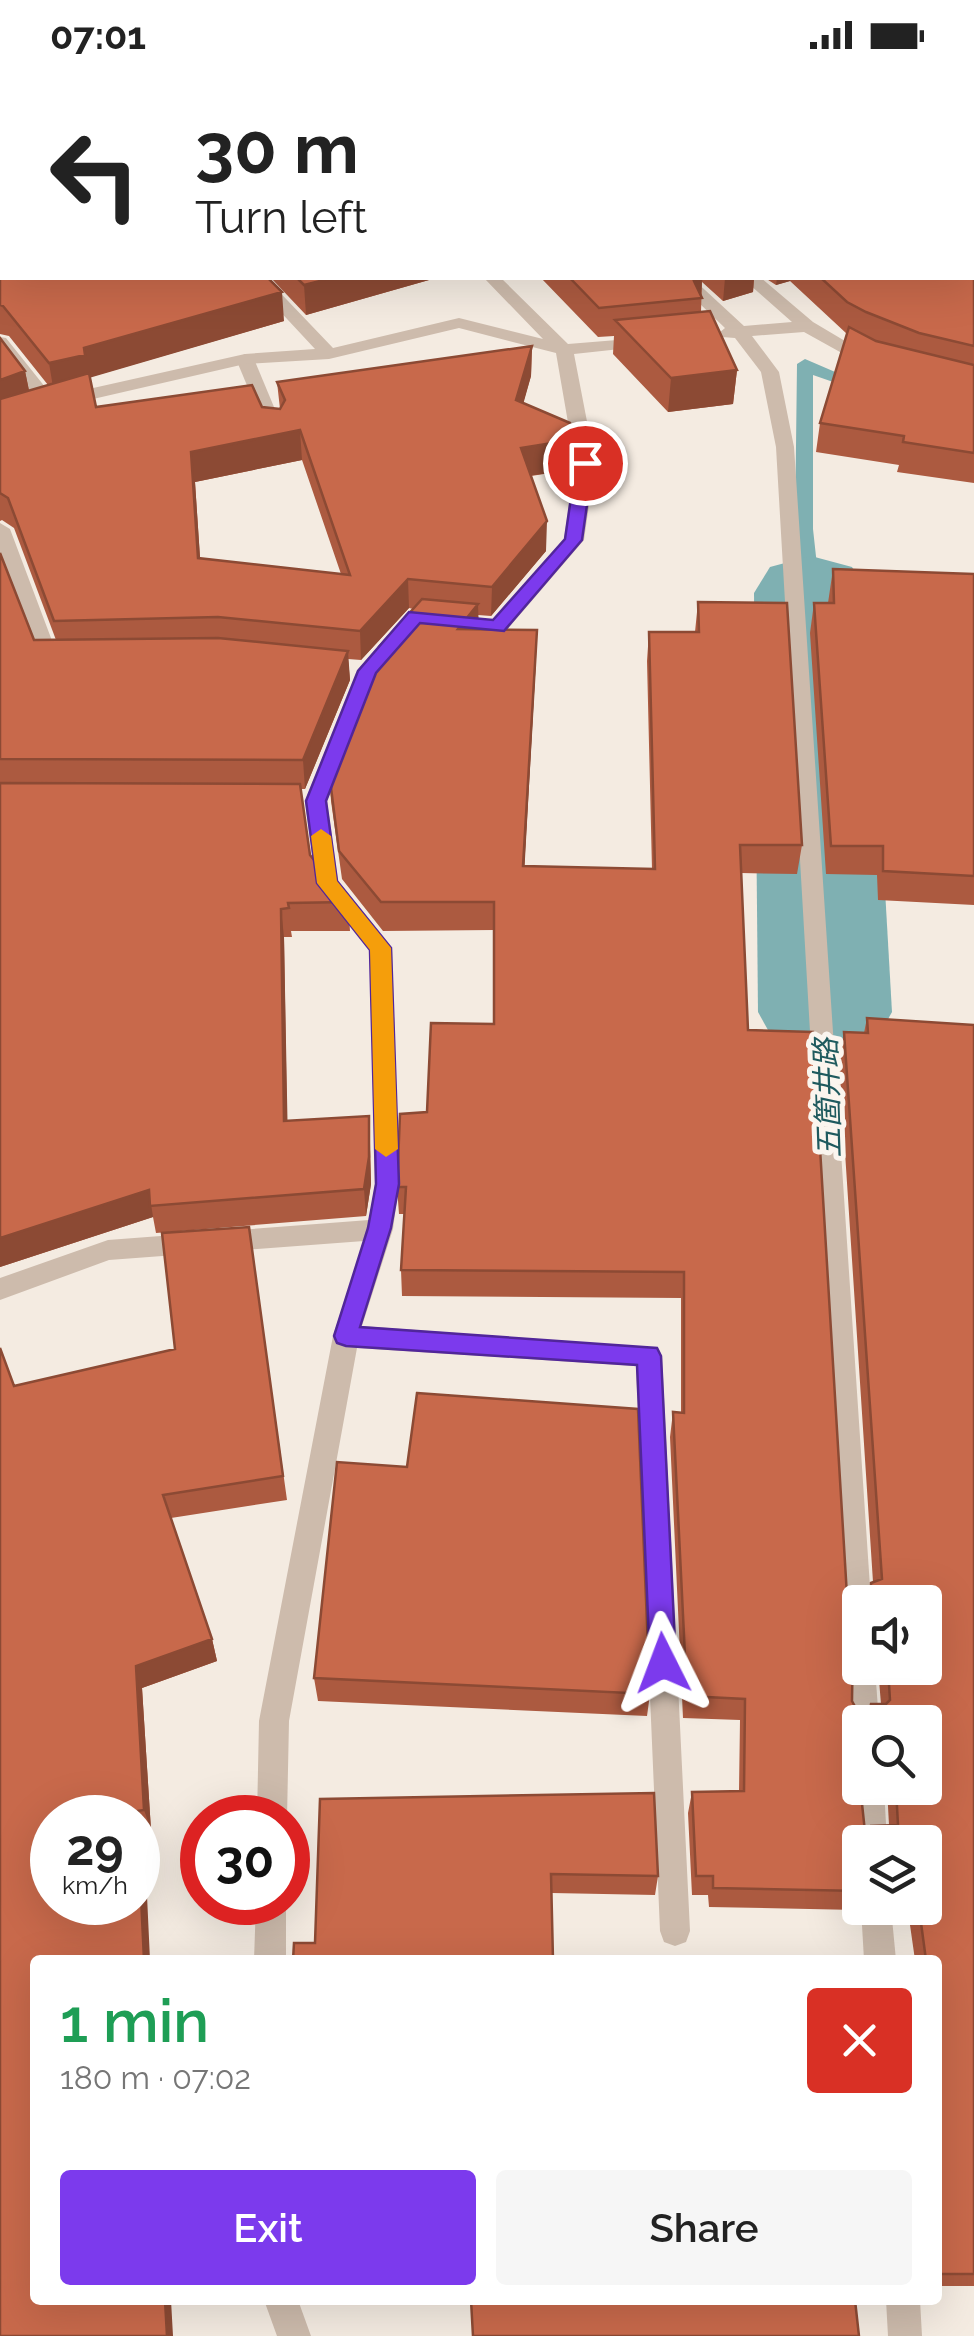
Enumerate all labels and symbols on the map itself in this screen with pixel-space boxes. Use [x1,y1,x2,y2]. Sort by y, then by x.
pin [543,421,628,506]
water label: 五箇井路 [808,1034,847,1159]
position arrow [611,1611,715,1715]
speed limit sign: 30 [180,1795,310,1925]

